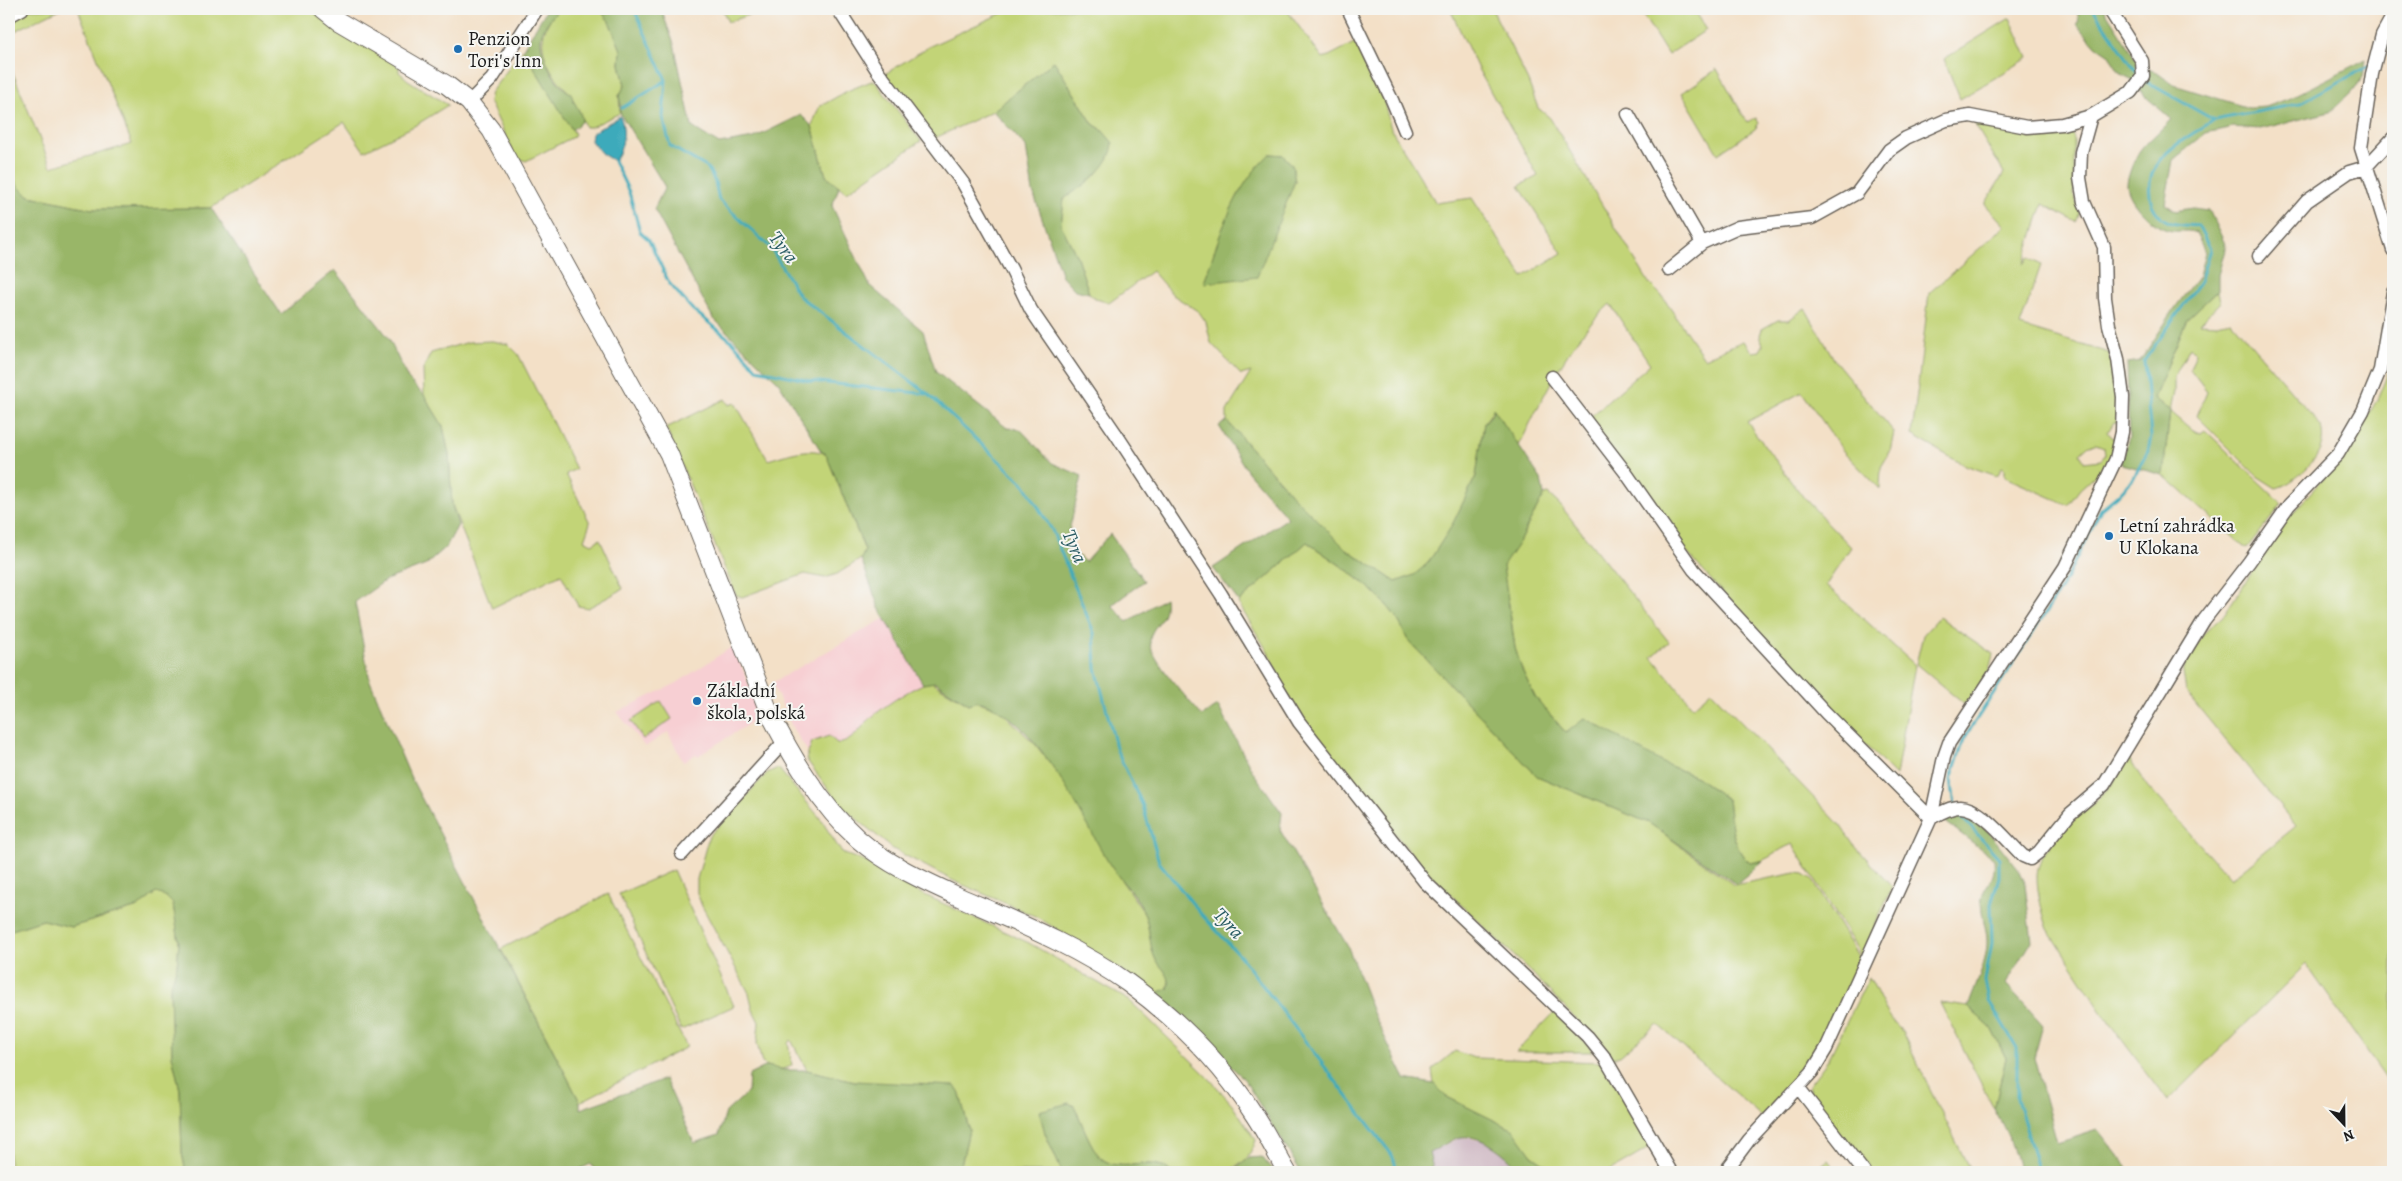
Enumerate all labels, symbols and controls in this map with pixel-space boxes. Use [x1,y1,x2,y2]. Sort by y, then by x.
place label: Penzion Tori's Inn [468,26,542,74]
marker: Penzion Tori's Inn [452,43,464,55]
water label: Tyra [763,226,805,269]
place label: Letní zahrádka U Klokana [2119,513,2235,561]
water label: Tyra [1055,525,1094,567]
marker: Letní zahrádka U Klokana [2103,530,2115,542]
place label: Základní škola, polská [707,678,805,726]
marker: Základní škola, polská [691,695,703,707]
water label: Tyra [1207,902,1250,945]
north arrow [2320,1098,2370,1148]
text: N [2340,1125,2357,1146]

